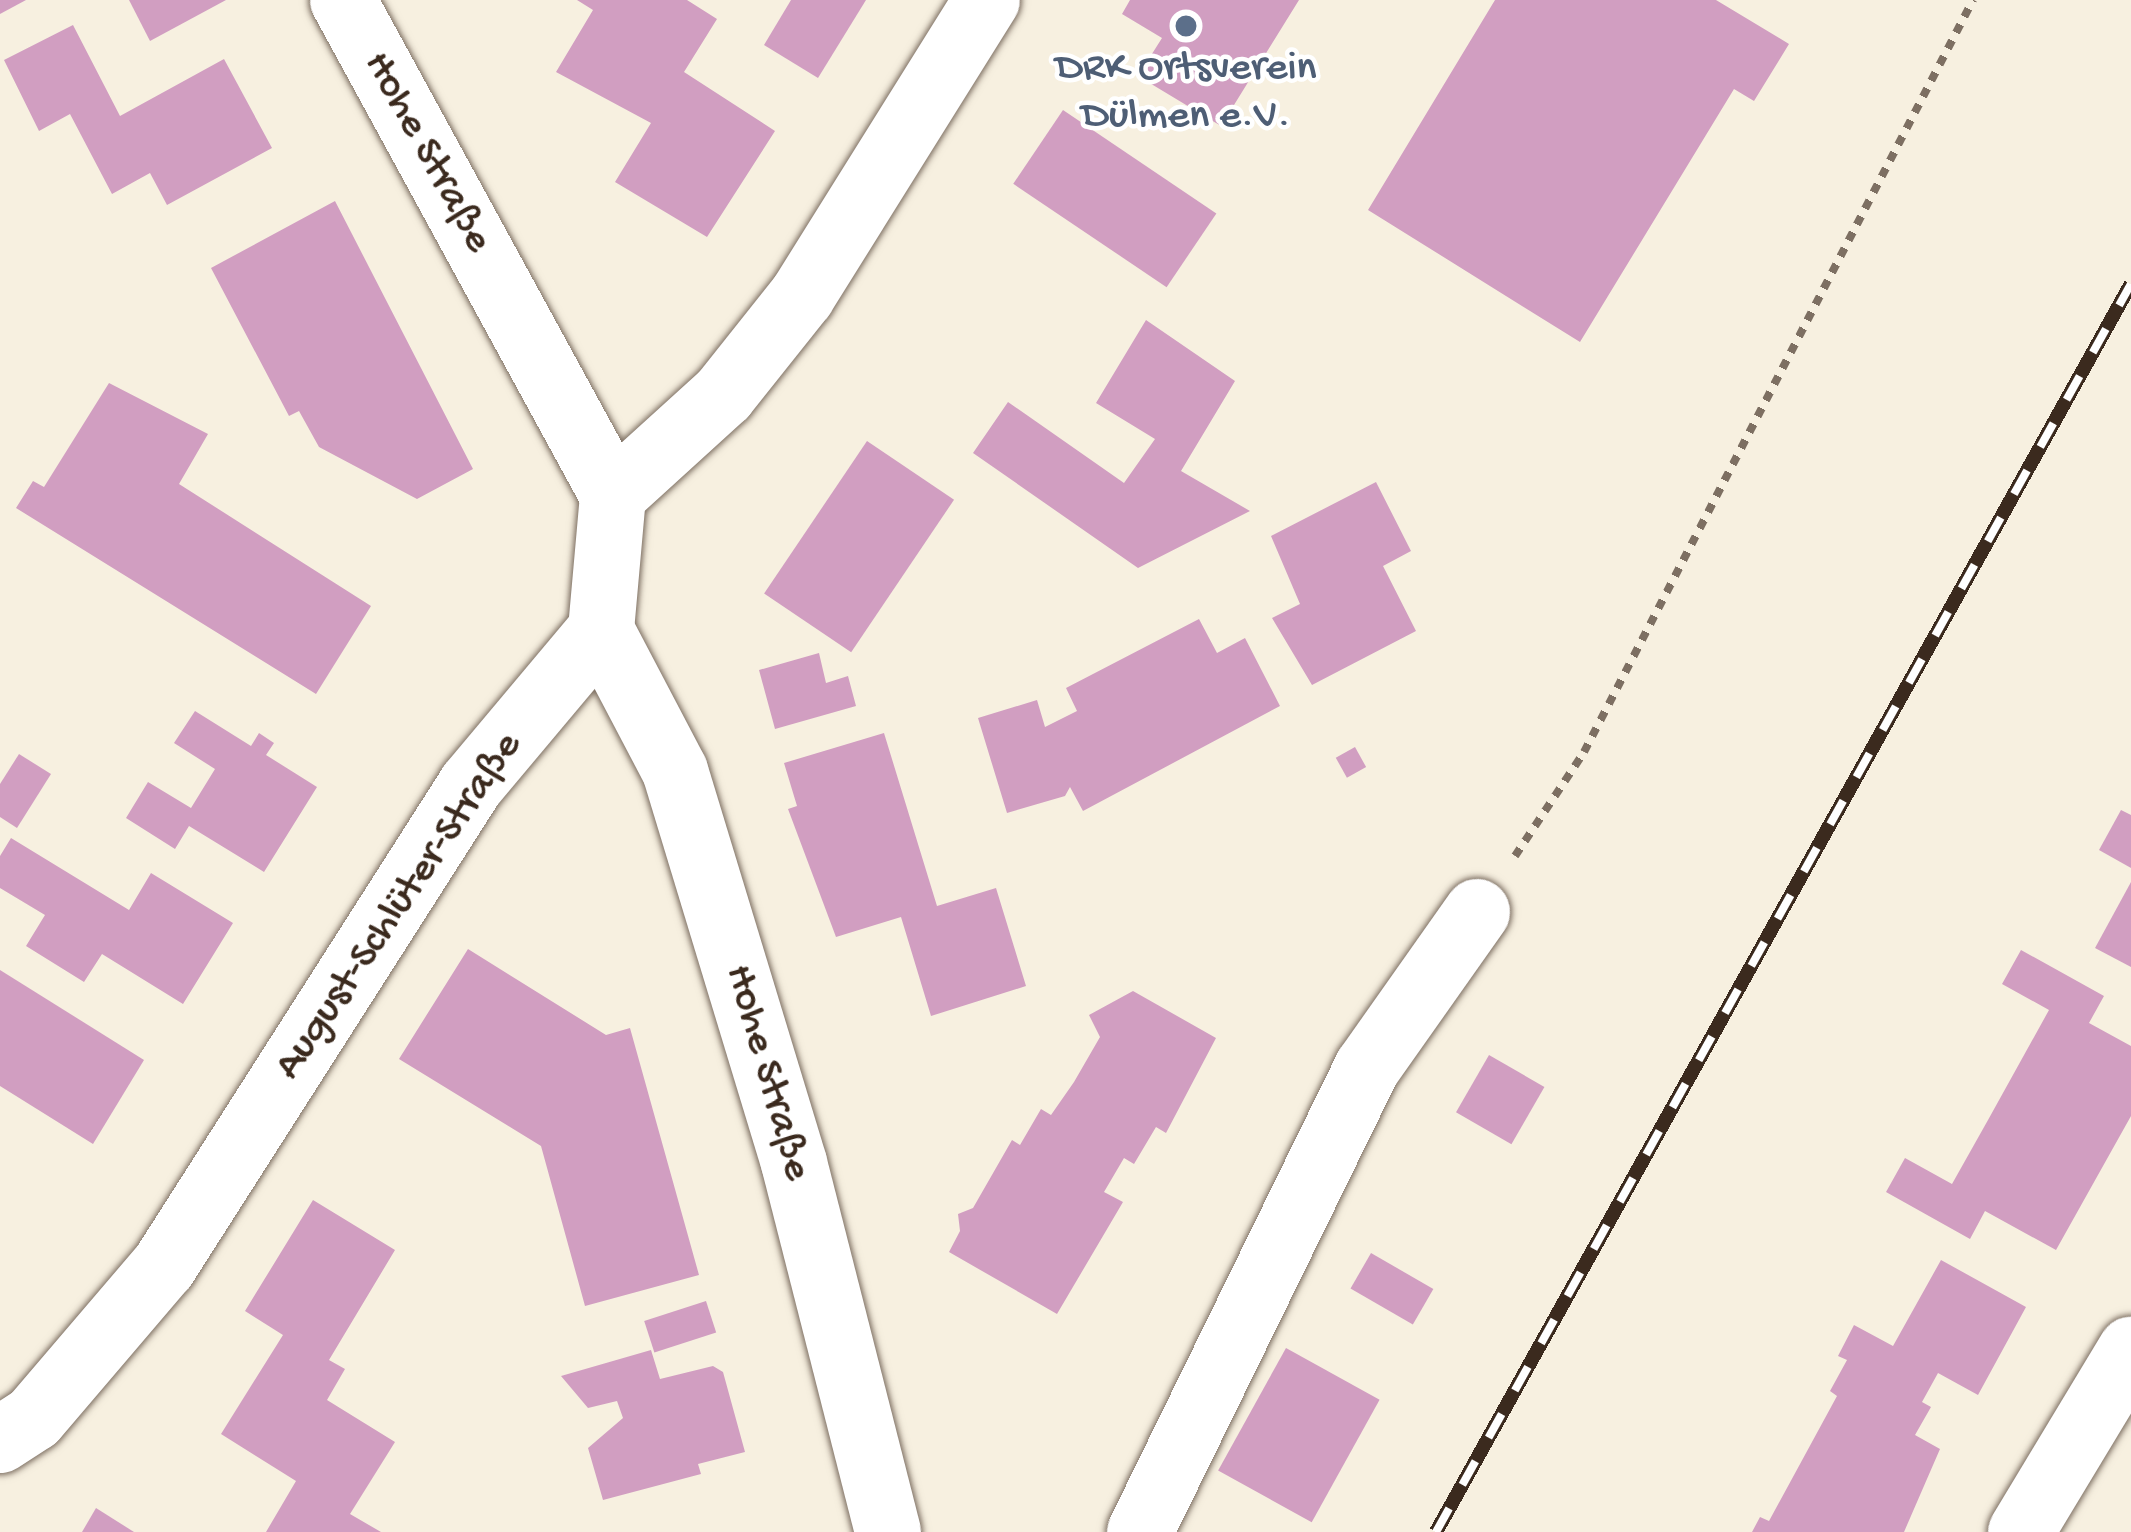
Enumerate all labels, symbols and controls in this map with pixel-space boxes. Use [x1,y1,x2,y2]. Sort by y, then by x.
marker: DRK Ortsverein Dülmen e.V. [1173,13,1199,39]
street label: Hohe Straße [350,44,502,262]
place label: DRK Ortsverein Dülmen e.V. [1055,45,1317,144]
street label: August-Schlüter-Straße [265,724,535,1090]
street label: Hohe Straße [711,959,821,1187]

